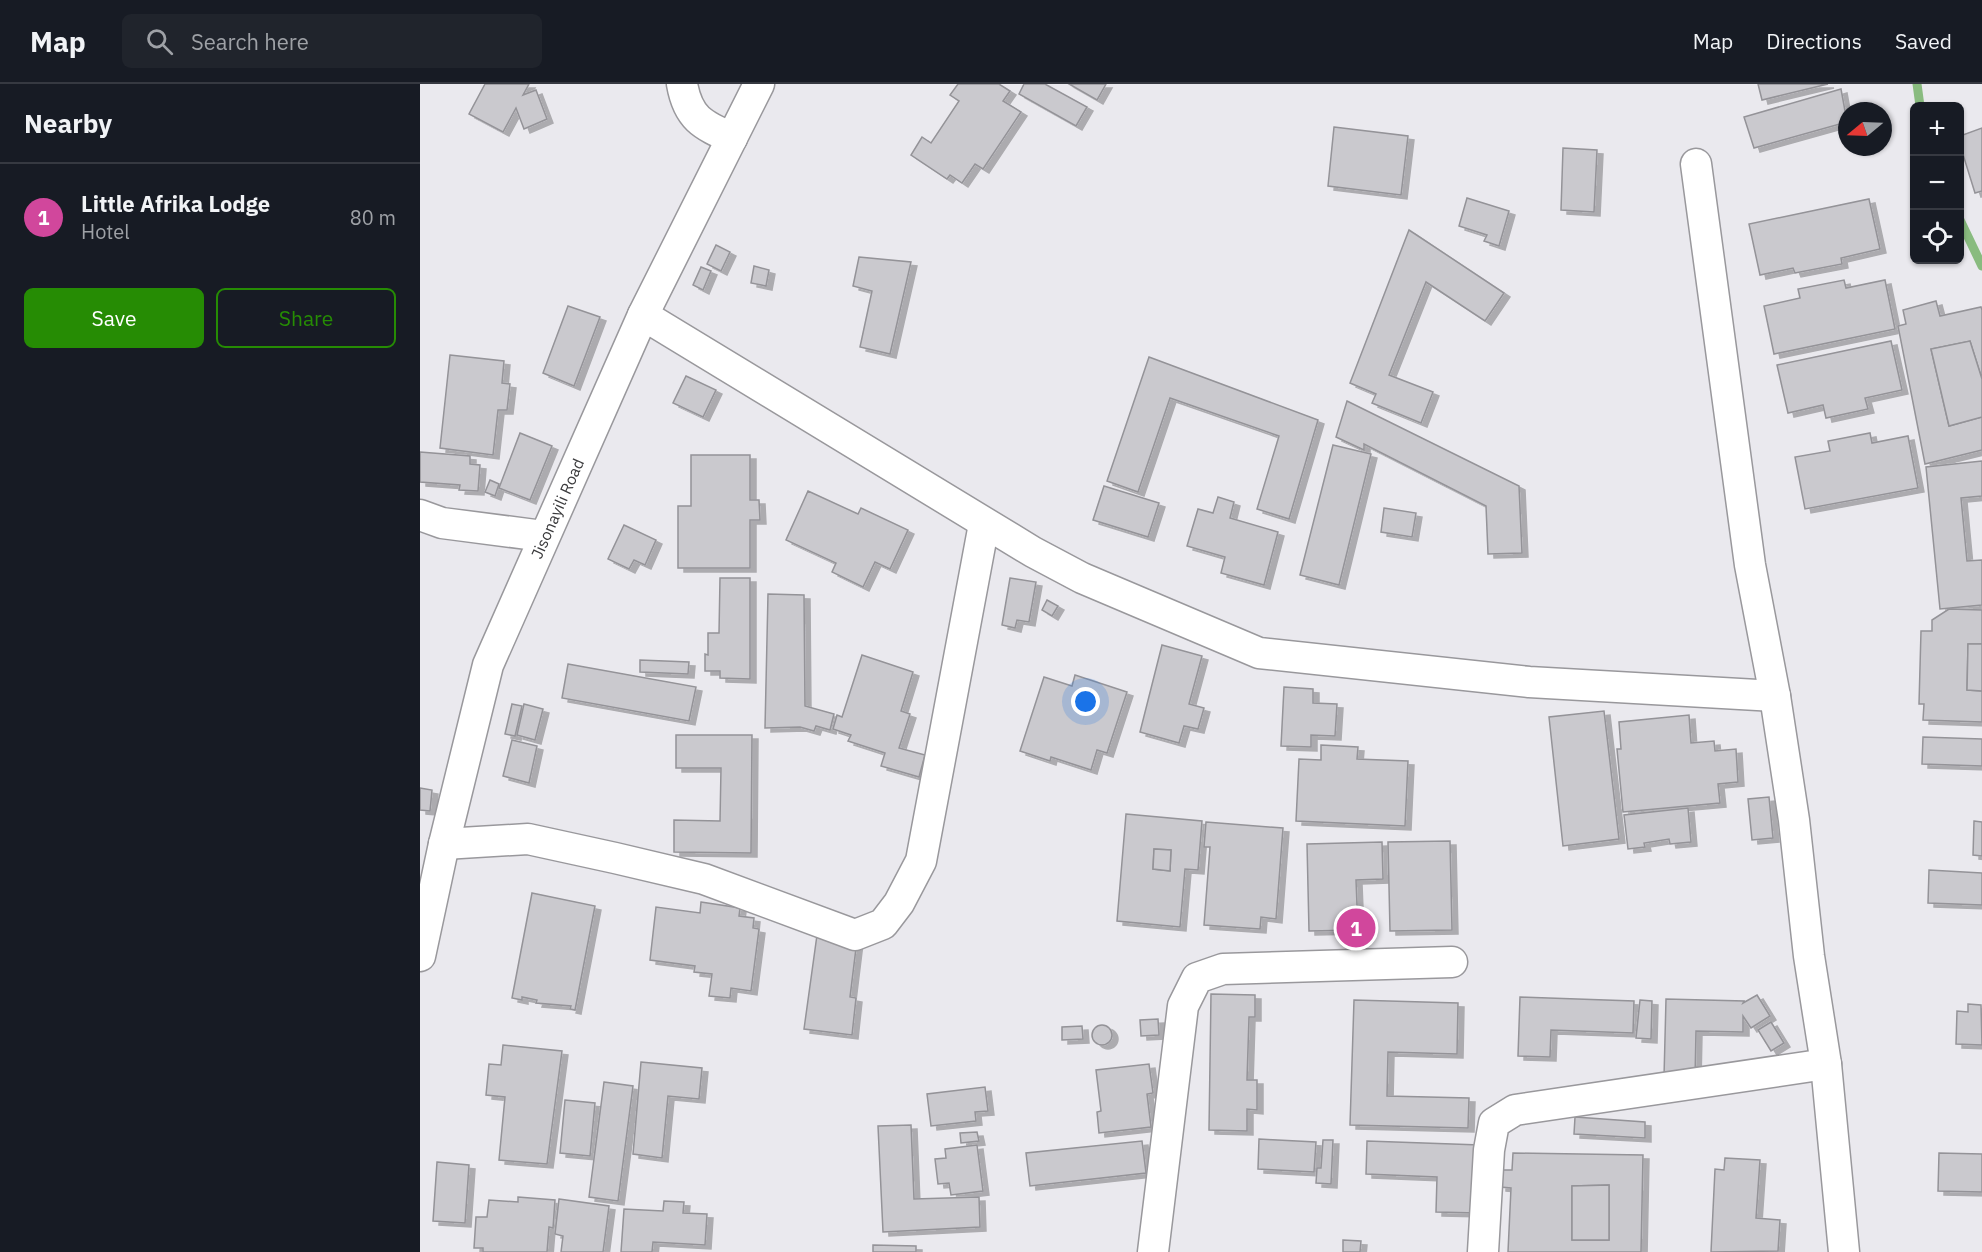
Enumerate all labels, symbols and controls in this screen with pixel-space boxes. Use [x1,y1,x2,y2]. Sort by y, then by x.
search box [122,14,542,68]
text: Map [30,23,86,60]
icon: search [143,25,176,58]
text: Search here [191,27,309,56]
text: Map [1693,27,1733,55]
text: Directions [1766,27,1862,55]
text: Saved [1895,27,1952,55]
north arrow [1838,102,1892,156]
map controls [1910,102,1964,264]
button: + [1910,102,1964,156]
text: Nearby [24,106,112,140]
button: − [1910,156,1964,210]
text: Little Afrika Lodge [81,189,270,218]
text: 1 [38,204,50,231]
text: 80 m [350,204,396,231]
button: locate [1910,210,1964,264]
text: Hotel [81,218,130,245]
button: Save [24,288,204,348]
button: Share [216,288,396,348]
street label: Jisonayili Road [526,455,588,562]
your location [1071,687,1100,716]
pin: 1 [1336,906,1376,950]

